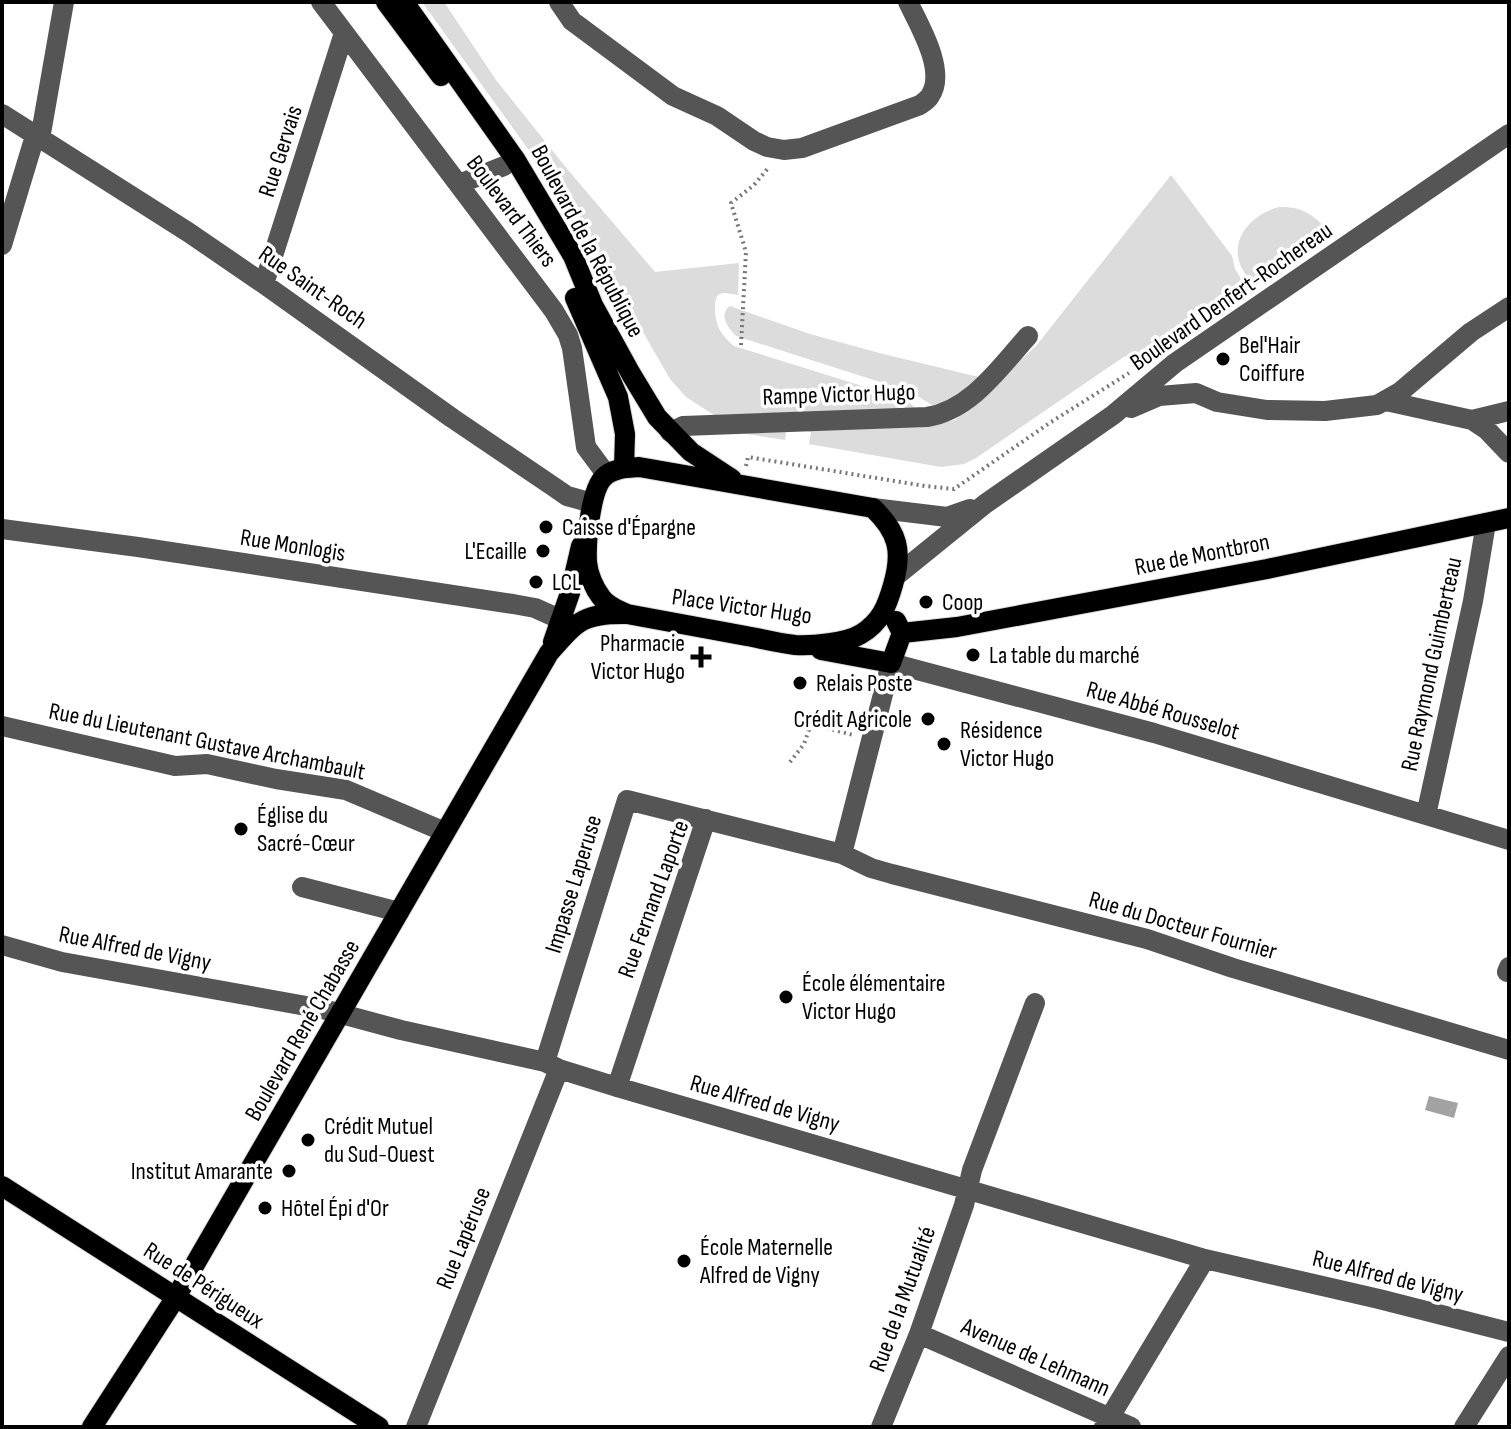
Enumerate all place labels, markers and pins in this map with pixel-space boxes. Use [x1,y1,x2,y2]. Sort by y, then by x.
place label: Bel'Hair Coiffure [1239,331,1305,388]
marker: Bel'Hair Coiffure [1214,350,1232,368]
place label: Caisse d'Épargne [562,513,696,542]
marker: Caisse d'Épargne [537,518,555,536]
place label: L'Ecaille [464,537,527,566]
marker: L'Ecaille [534,542,552,560]
place label: LCL [552,568,581,597]
marker: LCL [527,573,545,591]
place label: Coop [942,588,983,617]
marker: Coop [917,593,935,611]
place label: Pharmacie Victor Hugo [591,629,685,686]
place label: La table du marché [989,641,1140,670]
marker: La table du marché [964,646,982,664]
marker: Pharmacie Victor Hugo [692,648,710,666]
place label: Relais Poste [816,669,913,698]
marker: Relais Poste [791,674,809,692]
place label: Crédit Agricole [794,705,912,734]
marker: Crédit Agricole [919,710,937,728]
place label: Résidence Victor Hugo [960,716,1054,773]
marker: Résidence Victor Hugo [935,735,953,753]
place label: Église du Sacré-Cœur [257,801,355,858]
marker: Église du Sacré-Cœur [232,820,250,838]
place label: École élémentaire Victor Hugo [802,969,945,1026]
marker: École élémentaire Victor Hugo [777,988,795,1006]
place label: Crédit Mutuel du Sud-Ouest [324,1112,434,1169]
marker: Crédit Mutuel du Sud-Ouest [299,1131,317,1149]
place label: Institut Amarante [131,1157,273,1186]
marker: Institut Amarante [280,1162,298,1180]
place label: Hôtel Épi d'Or [281,1194,389,1223]
marker: Hôtel Épi d'Or [256,1199,274,1217]
place label: École Maternelle Alfred de Vigny [699,1233,833,1290]
marker: École Maternelle Alfred de Vigny [675,1252,693,1270]

